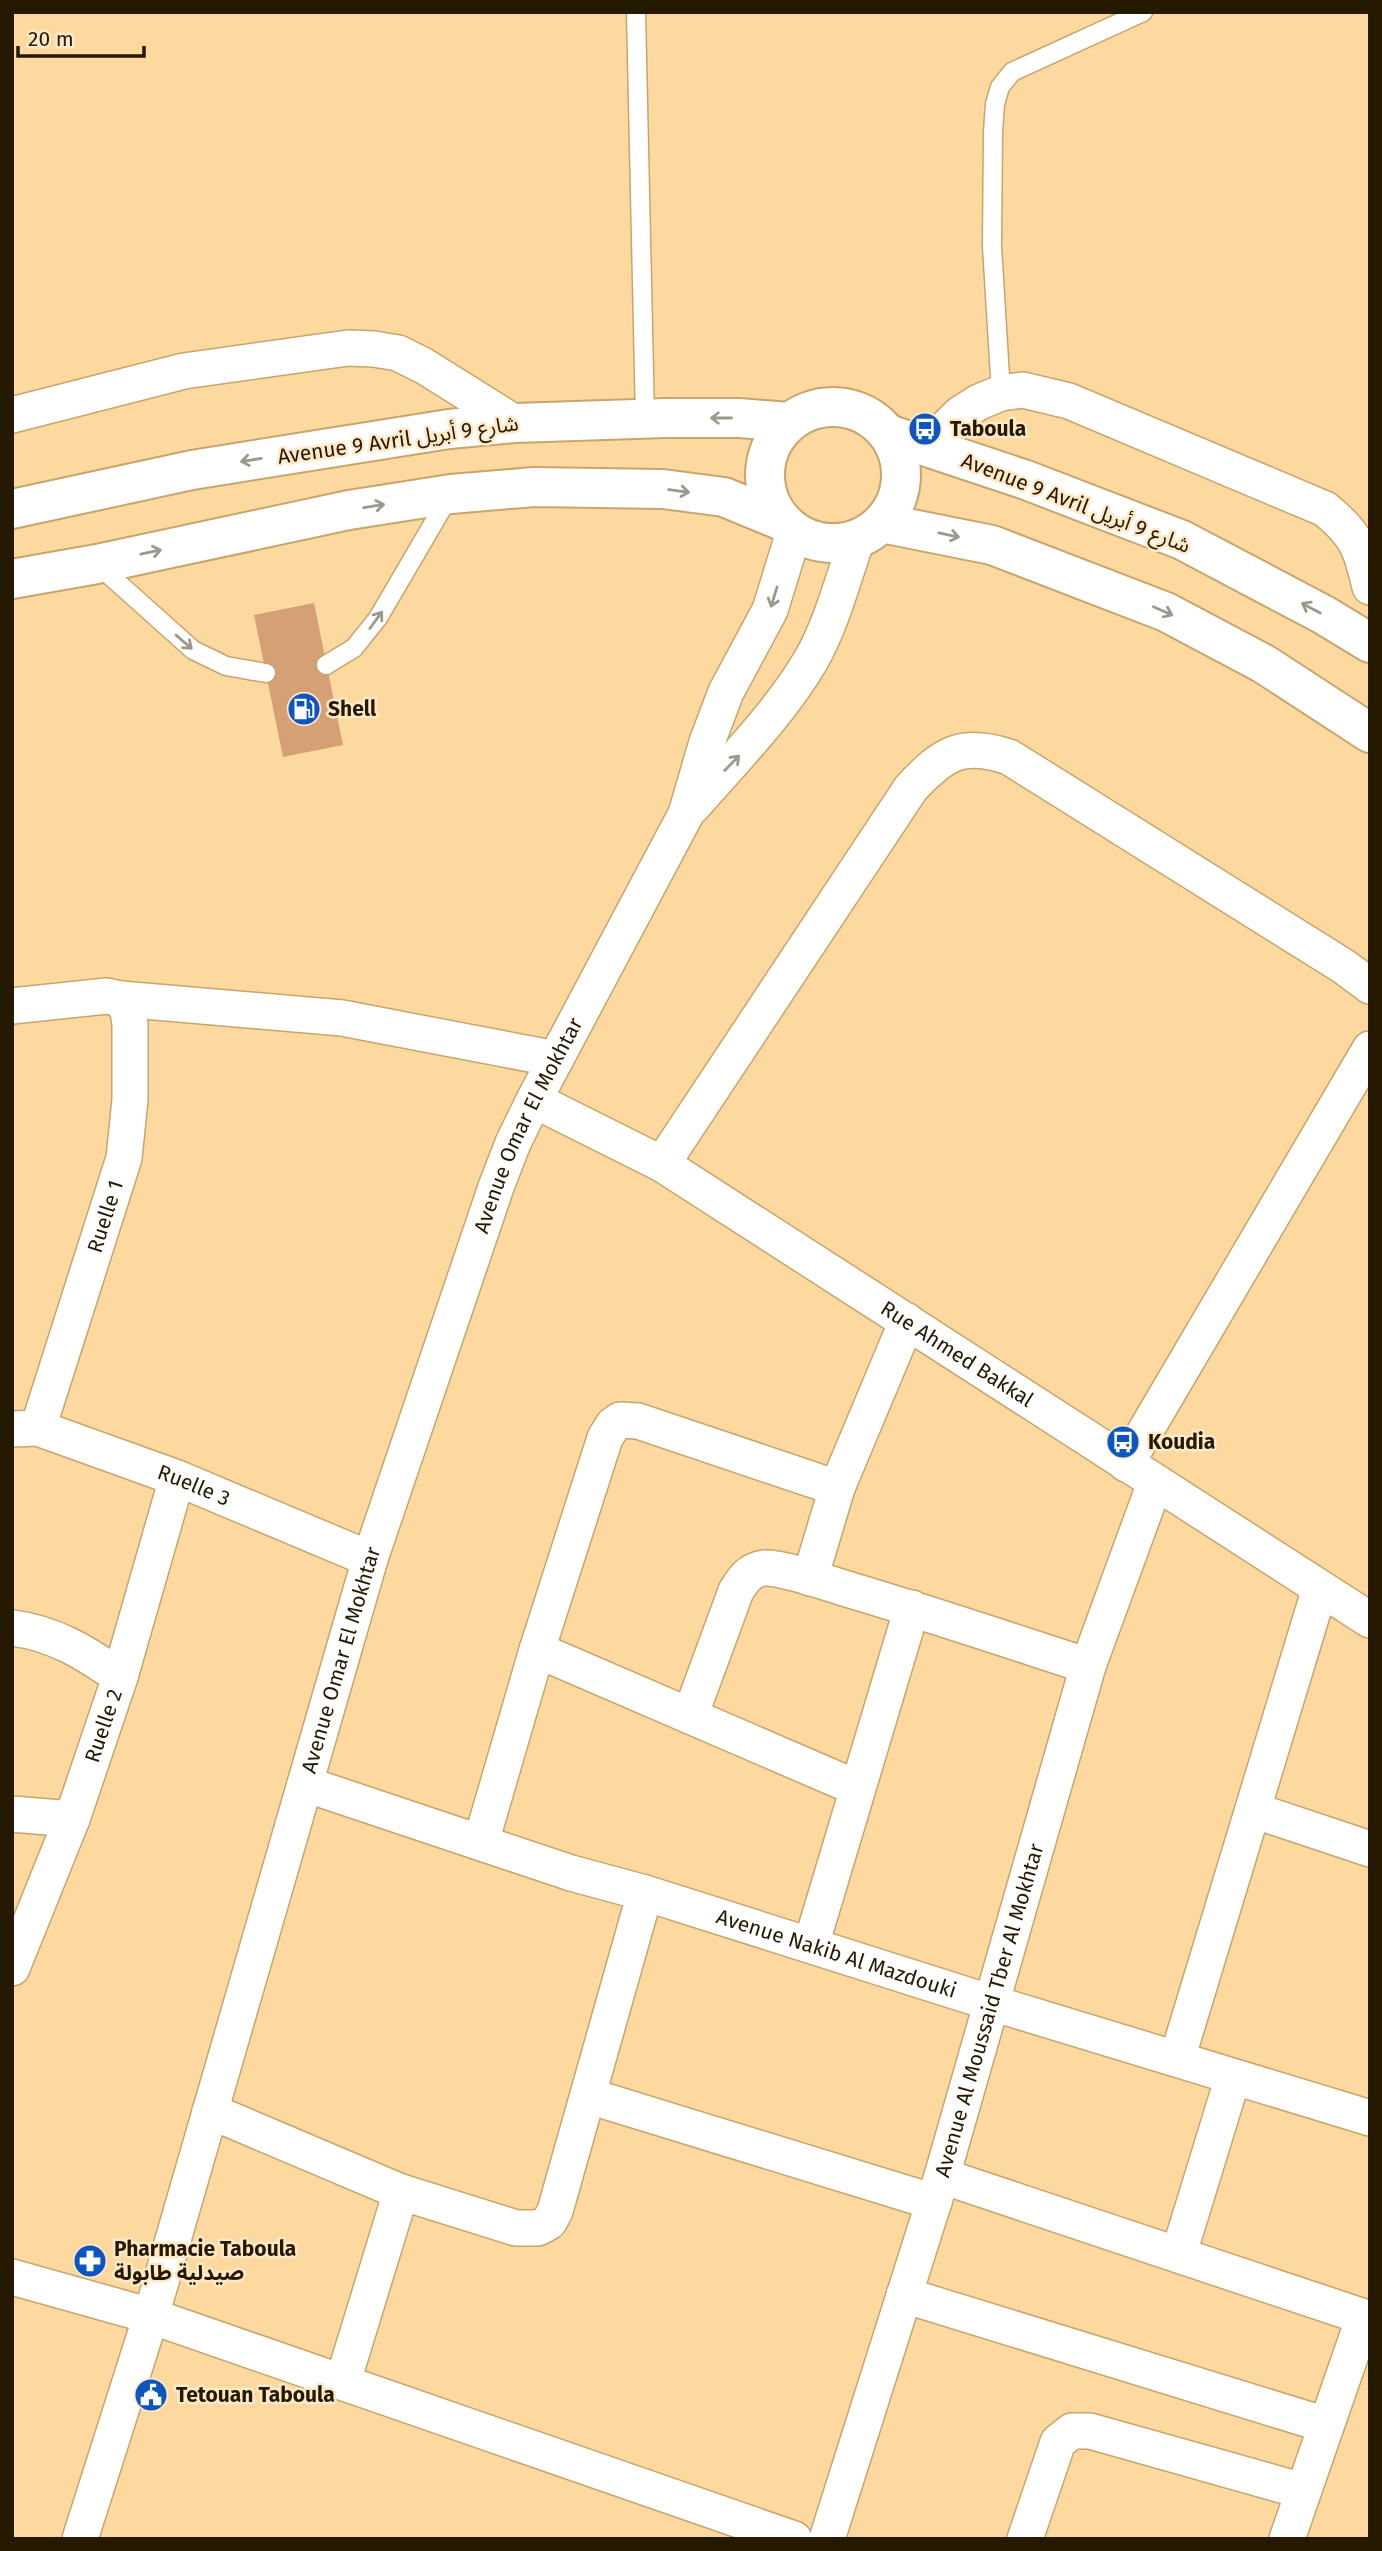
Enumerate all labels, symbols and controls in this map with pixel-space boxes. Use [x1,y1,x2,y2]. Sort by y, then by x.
scale bar [18,14,144,58]
text: 20 m [28,26,74,52]
street label: Avenue 9 Avril شارع 9 أبريل [276,410,520,472]
bus stop icon: Taboula [906,410,944,448]
one-way arrow [710,411,733,425]
place label: Taboula [950,416,1026,442]
street label: Avenue 9 Avril شارع 9 أبريل [957,447,1194,561]
one-way arrow [240,454,263,467]
one-way arrow [667,485,690,498]
one-way arrow [362,500,385,513]
one-way arrow [937,529,960,543]
one-way arrow [139,545,162,559]
one-way arrow [766,586,779,608]
one-way arrow [1301,601,1322,615]
one-way arrow [1152,605,1173,618]
one-way arrow [369,611,383,630]
one-way arrow [175,634,193,650]
fuel station icon: Shell [285,690,323,728]
place label: Shell [328,696,377,722]
one-way arrow [723,755,740,772]
street label: Avenue Omar El Mokhtar [468,1013,588,1237]
street label: Ruelle 1 [82,1177,129,1256]
street label: Rue Ahmed Bakkal [876,1295,1038,1413]
bus stop icon: Koudia [1104,1423,1142,1461]
place label: Koudia [1148,1429,1215,1455]
street label: Ruelle 3 [154,1459,234,1512]
street label: Avenue Omar El Mokhtar [296,1543,386,1776]
street label: Ruelle 2 [79,1686,128,1766]
street label: Avenue Al Moussaid Tber Al Mokhtar [929,1841,1049,2180]
street label: Avenue Nakib Al Mazdouki [713,1903,960,2004]
place label: Pharmacie Taboula صيدلية طابولة [114,2236,296,2286]
pharmacy icon: Pharmacie Taboula صيدلية طابولة [71,2242,109,2280]
public building icon: Tetouan Taboula [132,2376,170,2414]
place label: Tetouan Taboula [176,2382,335,2408]

